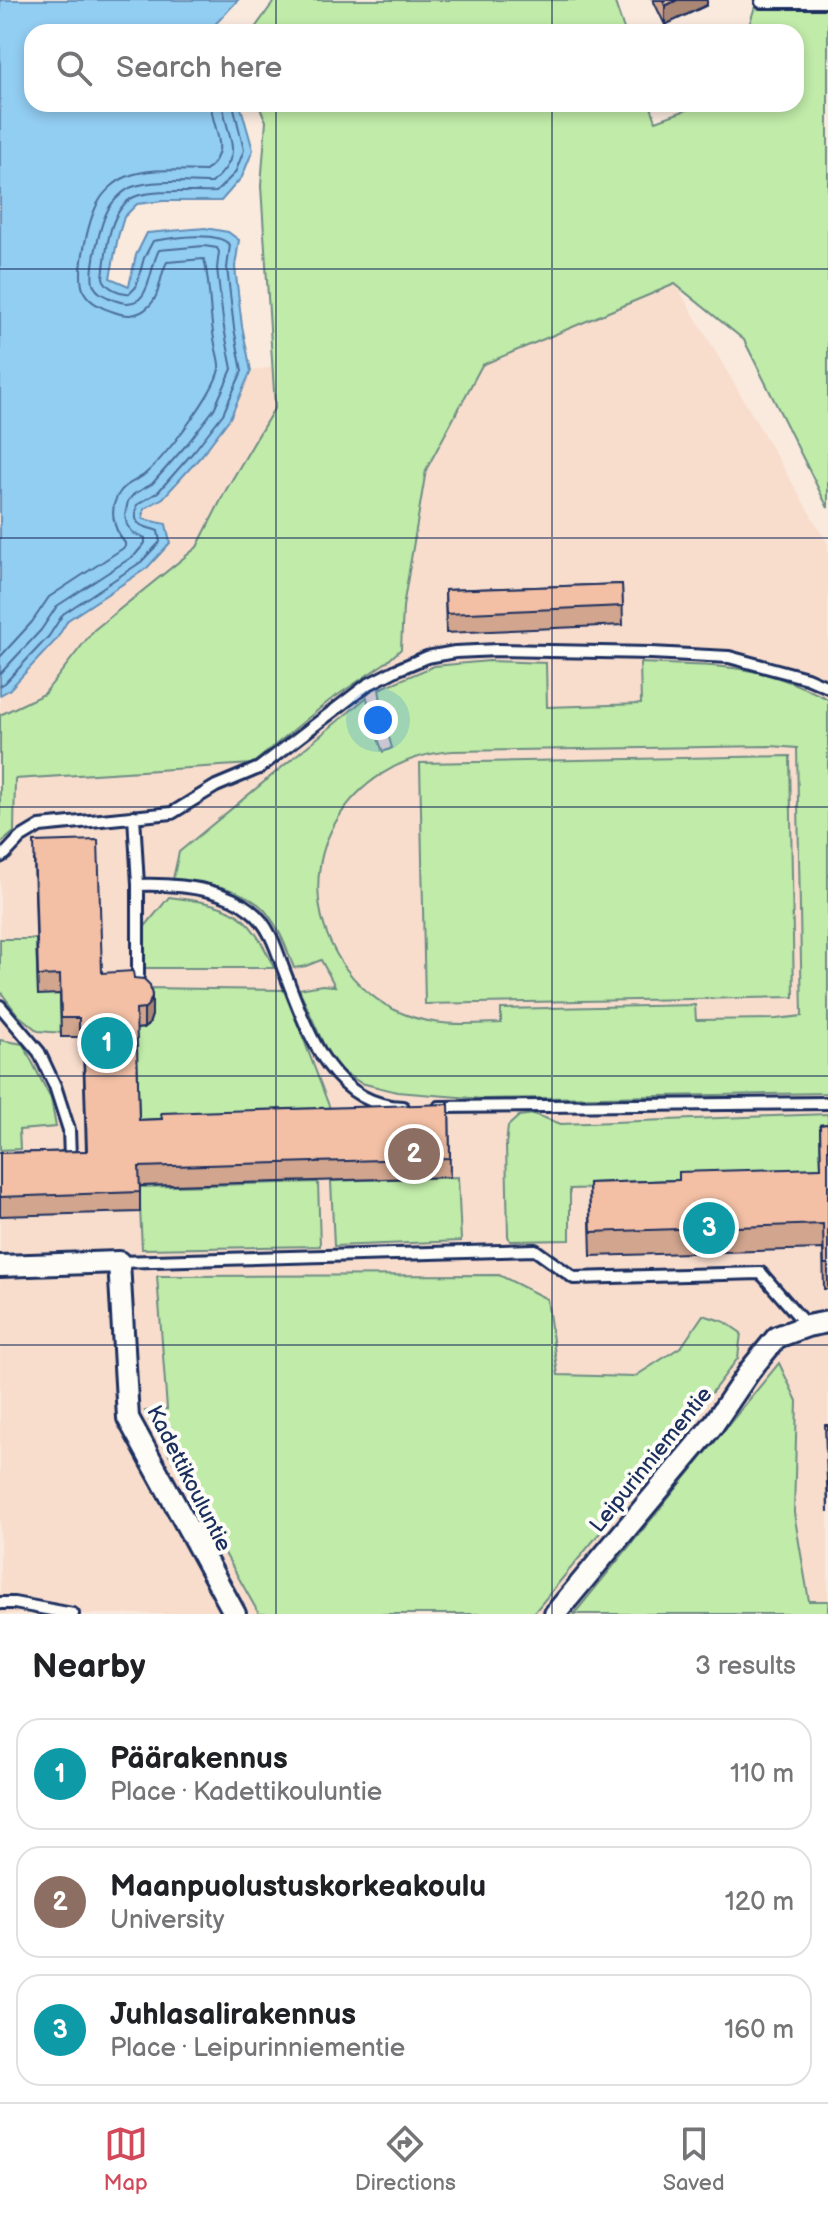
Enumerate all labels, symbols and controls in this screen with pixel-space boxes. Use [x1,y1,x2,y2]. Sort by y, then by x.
search box [24,24,804,112]
icon: search [52,46,96,90]
text: Search here [116,50,282,86]
your location [358,700,398,740]
pin: 1 [81,1013,133,1073]
pin: 2 [388,1124,440,1184]
pin: 3 [683,1198,735,1258]
street label: Leipurinniementie [584,1382,718,1538]
street label: Kadettikouluntie [140,1401,237,1556]
text: Nearby [32,1646,146,1687]
text: 3 results [695,1651,796,1682]
text: Päärakennus [110,1741,288,1777]
text: 1 [55,1759,65,1790]
text: 110 m [730,1759,794,1790]
text: Place · Kadettikouluntie [110,1777,382,1808]
text: Maanpuolustuskorkeakoulu [110,1869,486,1905]
text: 2 [52,1887,68,1918]
text: 120 m [725,1887,794,1918]
text: University [110,1905,225,1936]
text: Juhlasalirakennus [110,1997,356,2033]
text: 3 [52,2015,68,2046]
text: 160 m [724,2015,794,2046]
text: Place · Leipurinniementie [110,2033,405,2064]
tab: Map [103,2122,148,2197]
tab: Directions [355,2122,456,2197]
tab: Saved [663,2122,725,2197]

